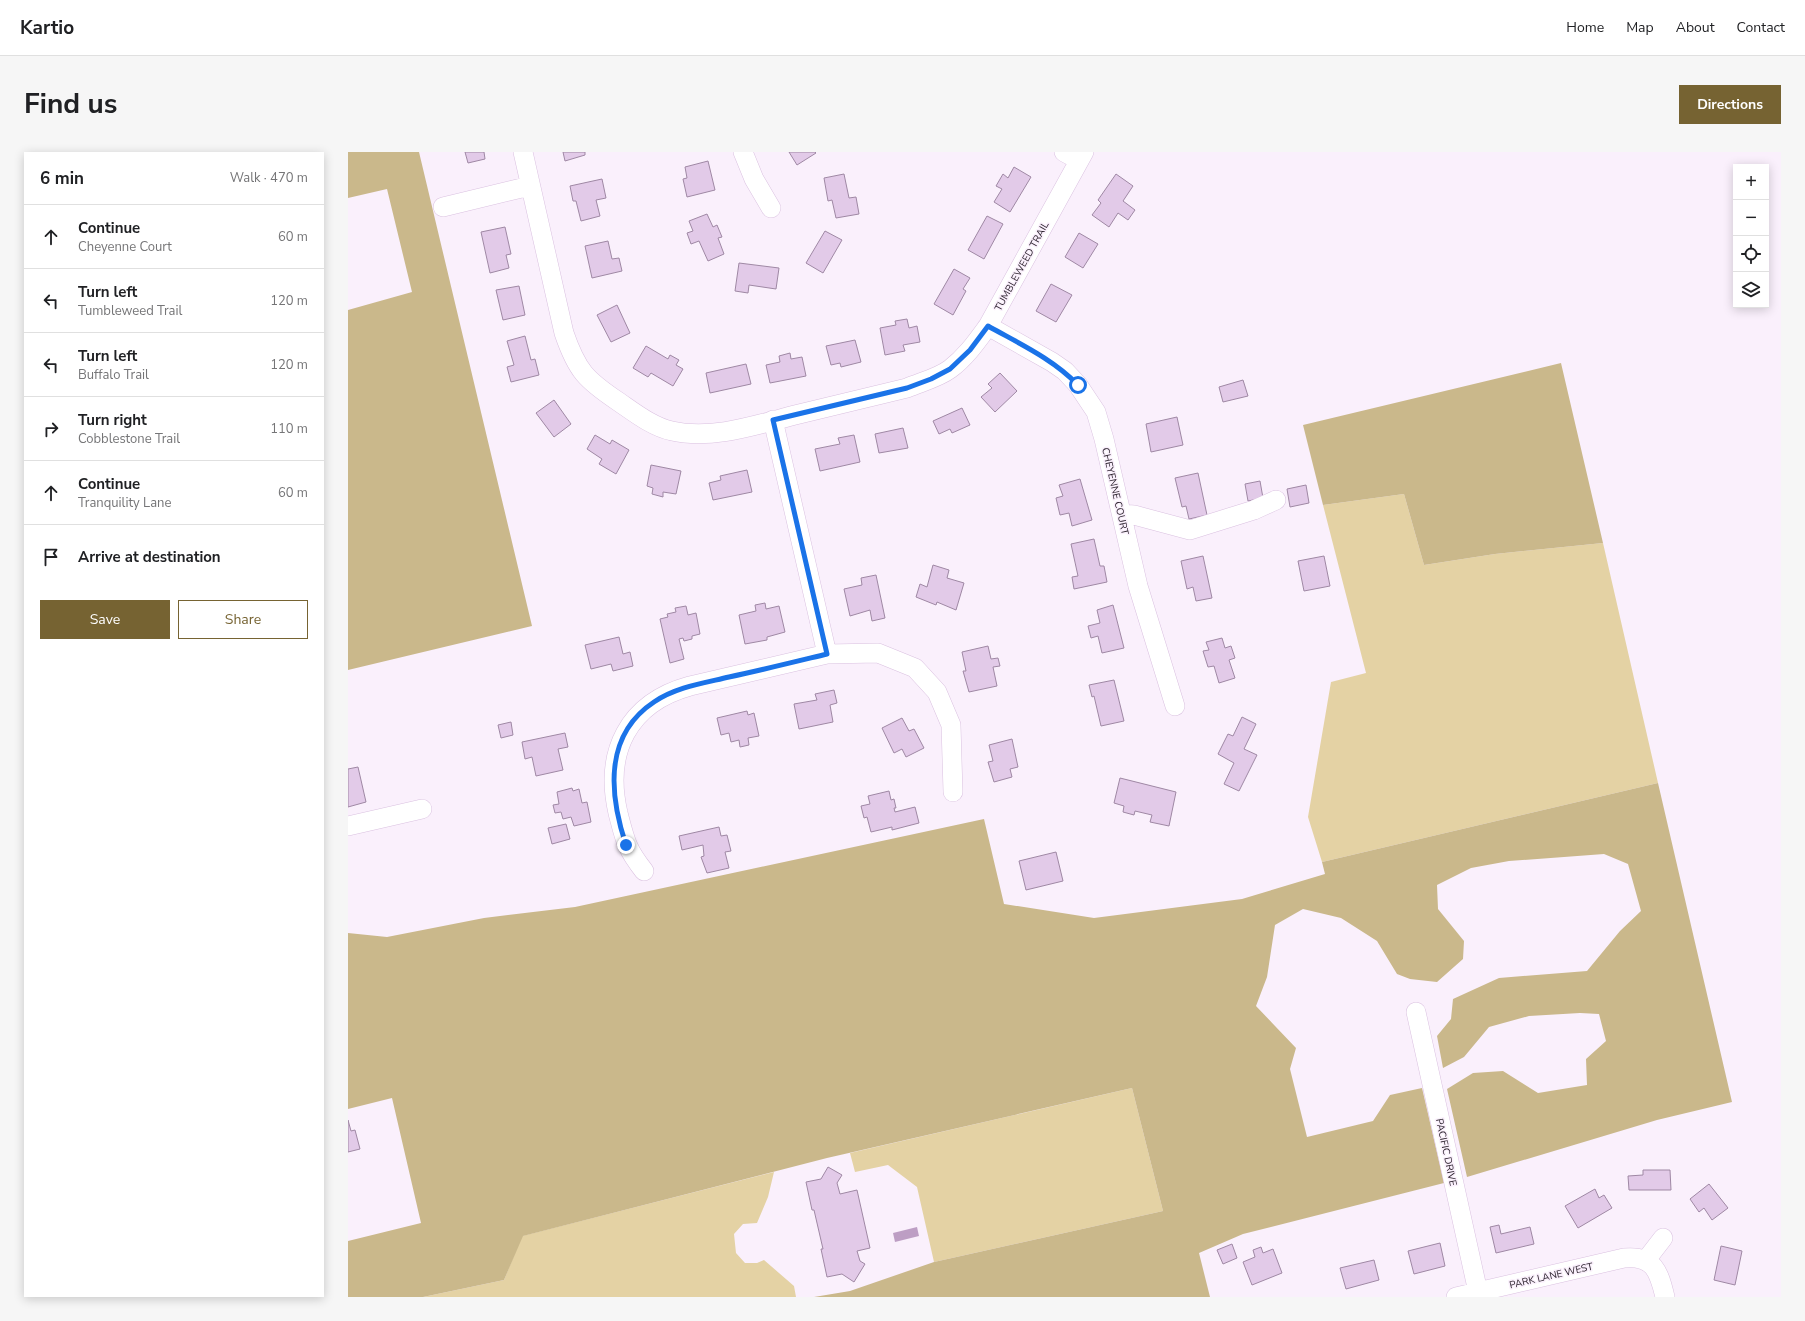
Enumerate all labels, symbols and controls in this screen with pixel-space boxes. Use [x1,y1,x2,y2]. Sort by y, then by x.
text: Kartio [20,15,74,41]
text: Home [1566,18,1604,37]
text: Map [1626,18,1654,37]
text: About [1676,18,1715,37]
text: Contact [1737,18,1785,37]
text: Find us [24,85,118,123]
button: Directions [1679,85,1781,124]
map controls [1733,164,1769,308]
button: + [1733,164,1769,200]
text: 6 min [40,167,84,190]
text: Walk · 470 m [230,169,308,187]
button: − [1733,200,1769,236]
text: Continue [78,218,140,238]
street label: TUMBLEWEED TRAIL [991,219,1053,314]
icon: ahead [40,226,62,248]
text: 60 m [278,228,308,246]
button: locate [1733,236,1769,272]
text: Cheyenne Court [78,238,172,256]
button: layers [1733,272,1769,308]
text: Turn left [78,282,137,302]
icon: left [40,290,62,312]
text: 120 m [270,292,308,310]
text: Tumbleweed Trail [78,302,182,320]
text: Turn left [78,346,137,366]
icon: left [40,354,62,376]
text: 120 m [270,356,308,374]
text: Buffalo Trail [78,366,149,384]
route start [1069,376,1087,394]
text: Turn right [78,410,147,430]
icon: right [40,418,62,440]
text: 110 m [270,420,308,438]
text: Cobblestone Trail [78,430,180,448]
street label: CHEYENNE COURT [1098,446,1132,536]
text: Continue [78,474,140,494]
icon: ahead [40,482,62,504]
text: 60 m [278,484,308,502]
text: Tranquility Lane [78,494,171,512]
icon: arrive [40,546,62,568]
text: Arrive at destination [78,547,221,567]
button: Save [40,600,170,639]
button: Share [178,600,308,639]
route end [617,836,635,854]
street label: PACIFIC DRIVE [1432,1117,1460,1187]
street label: PARK LANE WEST [1508,1260,1594,1292]

